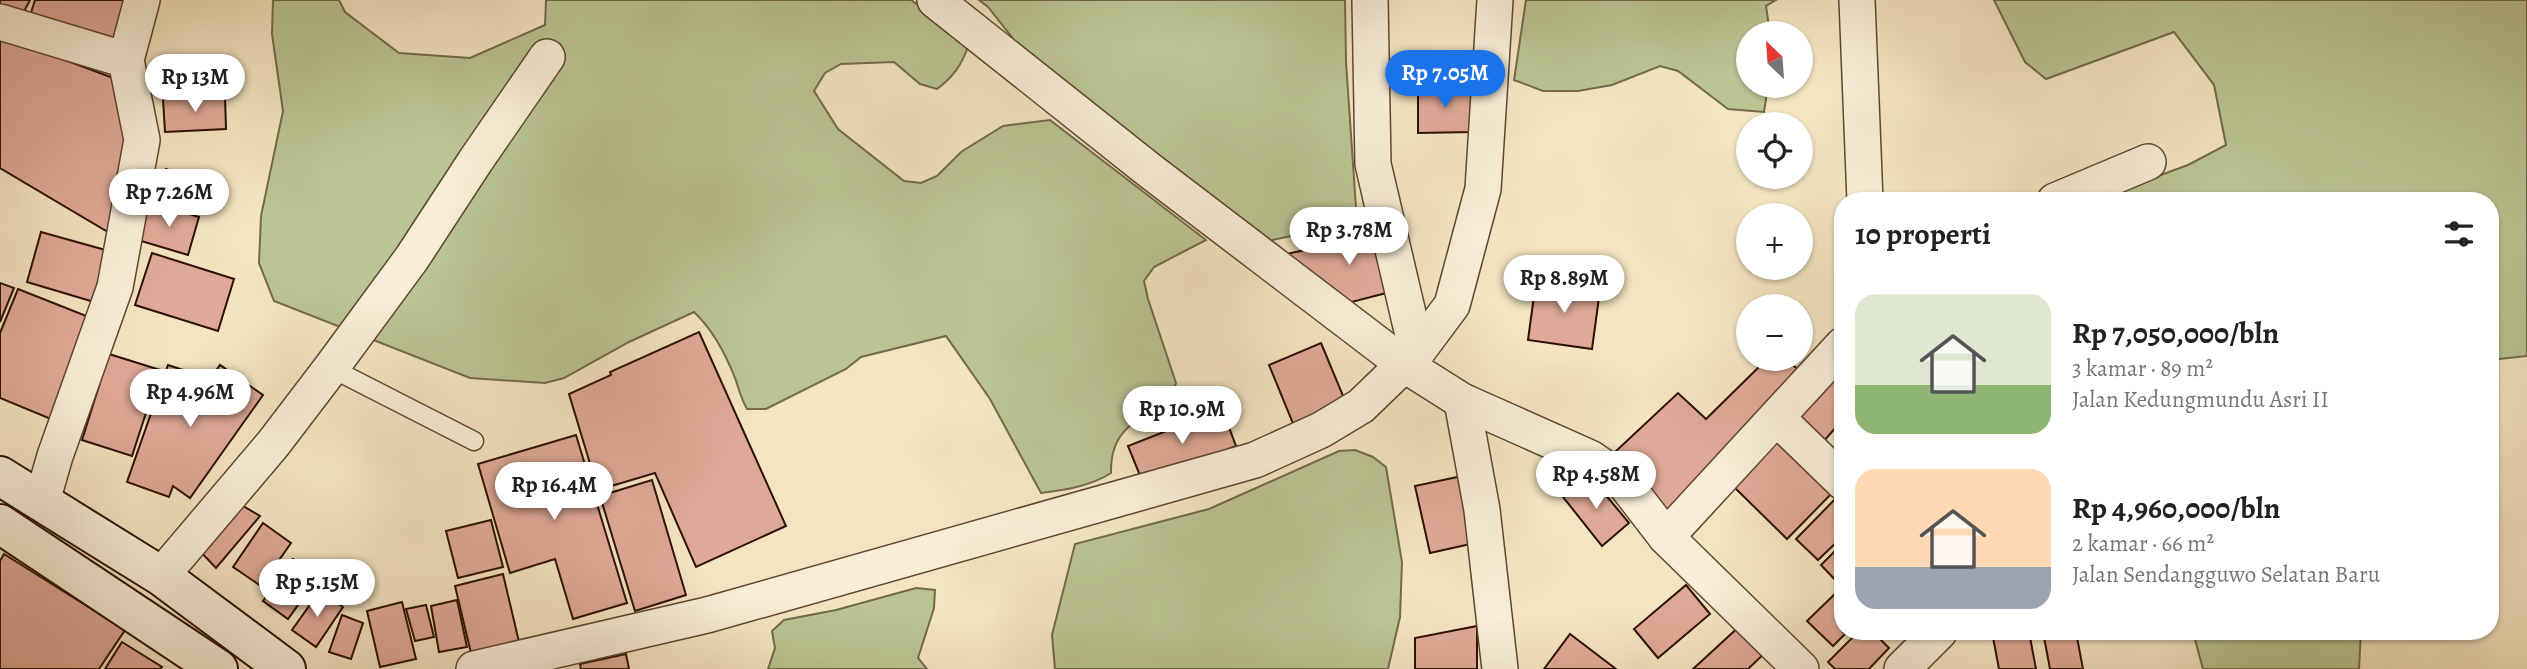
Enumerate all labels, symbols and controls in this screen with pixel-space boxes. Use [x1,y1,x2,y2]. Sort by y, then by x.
north arrow [1736,21,1813,98]
map controls [1736,21,1813,371]
pin: Rp 7.05M [1373,50,1517,110]
pin: Rp 13M [138,54,252,114]
text: Rp 7.05M [1401,57,1489,88]
text: Rp 13M [161,61,229,92]
button: locate [1736,112,1813,189]
pin: Rp 7.26M [97,170,241,229]
text: Rp 7.26M [125,176,213,207]
button: + [1736,203,1813,280]
pin: Rp 3.78M [1277,208,1421,267]
text: Rp 3.78M [1305,214,1393,245]
text: 10 properti [1855,214,1991,254]
icon: filters [2440,215,2478,253]
pin: Rp 8.89M [1492,256,1636,315]
text: Rp 8.89M [1519,262,1609,293]
button: − [1736,294,1813,371]
text: Rp 7,050,000/bln [2072,313,2279,353]
icon: home [1911,322,1995,406]
text: 3 kamar · 89 m² [2072,353,2213,384]
pin: Rp 4.96M [118,370,262,429]
text: Rp 4.96M [146,376,234,407]
text: Jalan Kedungmundu Asri II [2072,384,2329,415]
pin: Rp 10.9M [1110,386,1254,446]
text: Rp 10.9M [1139,393,1225,424]
pin: Rp 4.58M [1524,452,1668,511]
text: Rp 4.58M [1552,458,1640,489]
pin: Rp 16.4M [482,462,626,522]
text: Rp 16.4M [511,469,597,500]
text: Rp 4,960,000/bln [2072,488,2280,528]
icon: home [1911,497,1995,581]
text: 2 kamar · 66 m² [2072,528,2214,559]
text: Jalan Sendangguwo Selatan Baru [2072,559,2380,590]
pin: Rp 5.15M [245,560,389,619]
text: Rp 5.15M [275,566,359,597]

